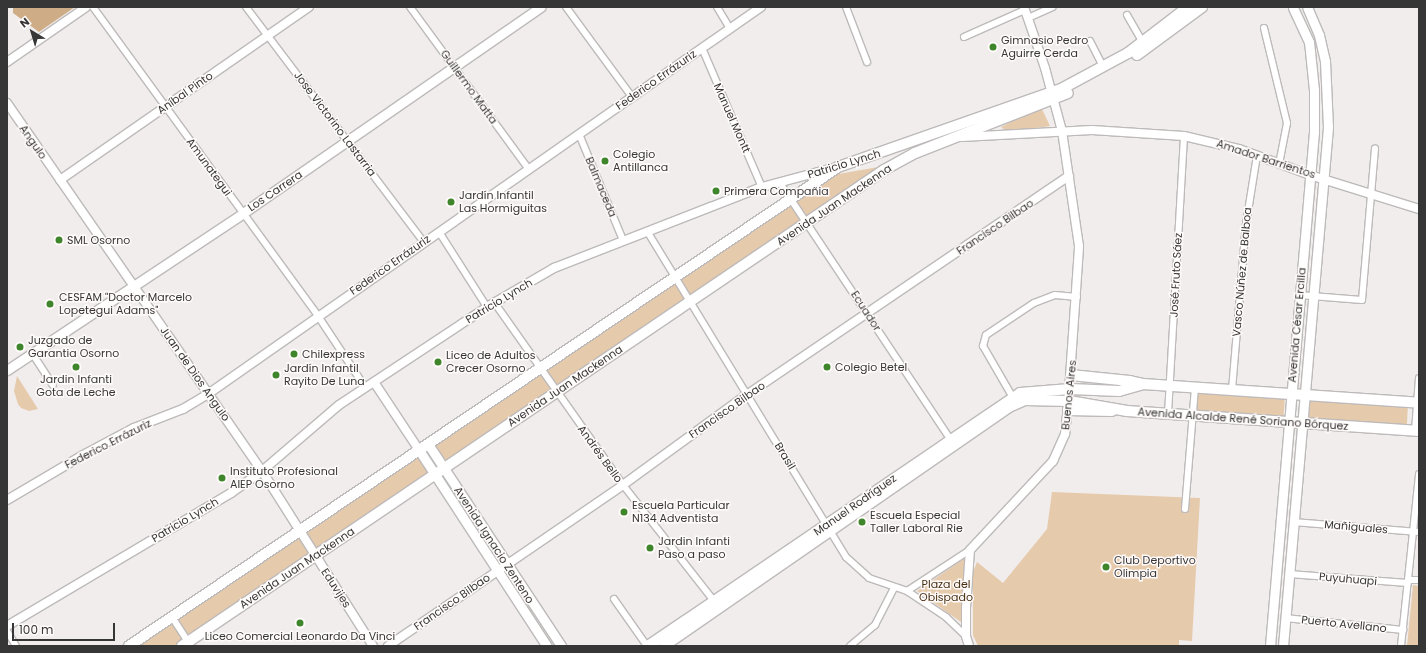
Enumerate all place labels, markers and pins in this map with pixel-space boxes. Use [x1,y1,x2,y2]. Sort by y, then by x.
place label: Gimnasio Pedro Aguirre Cerda [1001,34,1088,60]
marker: Gimnasio Pedro Aguirre Cerda [988,42,998,52]
place label: Colegio Antillanca [613,148,668,174]
marker: Colegio Antillanca [600,156,610,166]
place label: Primera Compañia [724,184,829,198]
marker: Primera Compañia [711,186,721,196]
place label: Jardín Infantil Las Hormiguitas [459,189,547,215]
marker: Jardín Infantil Las Hormiguitas [446,197,456,207]
place label: SML Osorno [67,233,130,247]
marker: SML Osorno [54,235,64,245]
place label: CESFAM "Doctor Marcelo Lopetegui Adams" [59,291,192,317]
marker: CESFAM "Doctor Marcelo Lopetegui Adams" [44,298,56,310]
place label: Juzgado de Garantia Osorno [28,334,119,360]
marker: Juzgado de Garantia Osorno [15,342,25,352]
place label: Chilexpress [302,347,365,361]
marker: Chilexpress [289,349,299,359]
place label: Liceo de Adultos Crecer Osorno [446,349,536,375]
marker: Liceo de Adultos Crecer Osorno [433,357,443,367]
place label: Colegio Betel [835,360,907,374]
marker: Jardin Infanti Gota de Leche [71,362,81,372]
place label: Jardín Infantil Rayito De Luna [284,362,365,388]
marker: Colegio Betel [822,362,832,372]
marker: Jardín Infantil Rayito De Luna [271,370,281,380]
place label: Jardin Infanti Gota de Leche [36,373,116,399]
place label: Instituto Profesional AIEP Osorno [230,465,338,491]
marker: Instituto Profesional AIEP Osorno [217,473,227,483]
place label: Escuela Particular N134 Adventista [632,499,730,525]
marker: Escuela Particular N134 Adventista [619,507,629,517]
place label: Escuela Especial Taller Laboral Rie [870,509,963,535]
marker: Escuela Especial Taller Laboral Rie [857,517,867,527]
place label: Jardin Infanti Paso a paso [658,535,730,561]
marker: Jardin Infanti Paso a paso [645,543,655,553]
place label: Club Deportivo Olimpia [1114,554,1196,580]
marker: Club Deportivo Olimpia [1101,562,1111,572]
marker: Liceo Comercial Leonardo Da Vinci [295,618,305,628]
place label: Liceo Comercial Leonardo Da Vinci [205,629,395,643]

